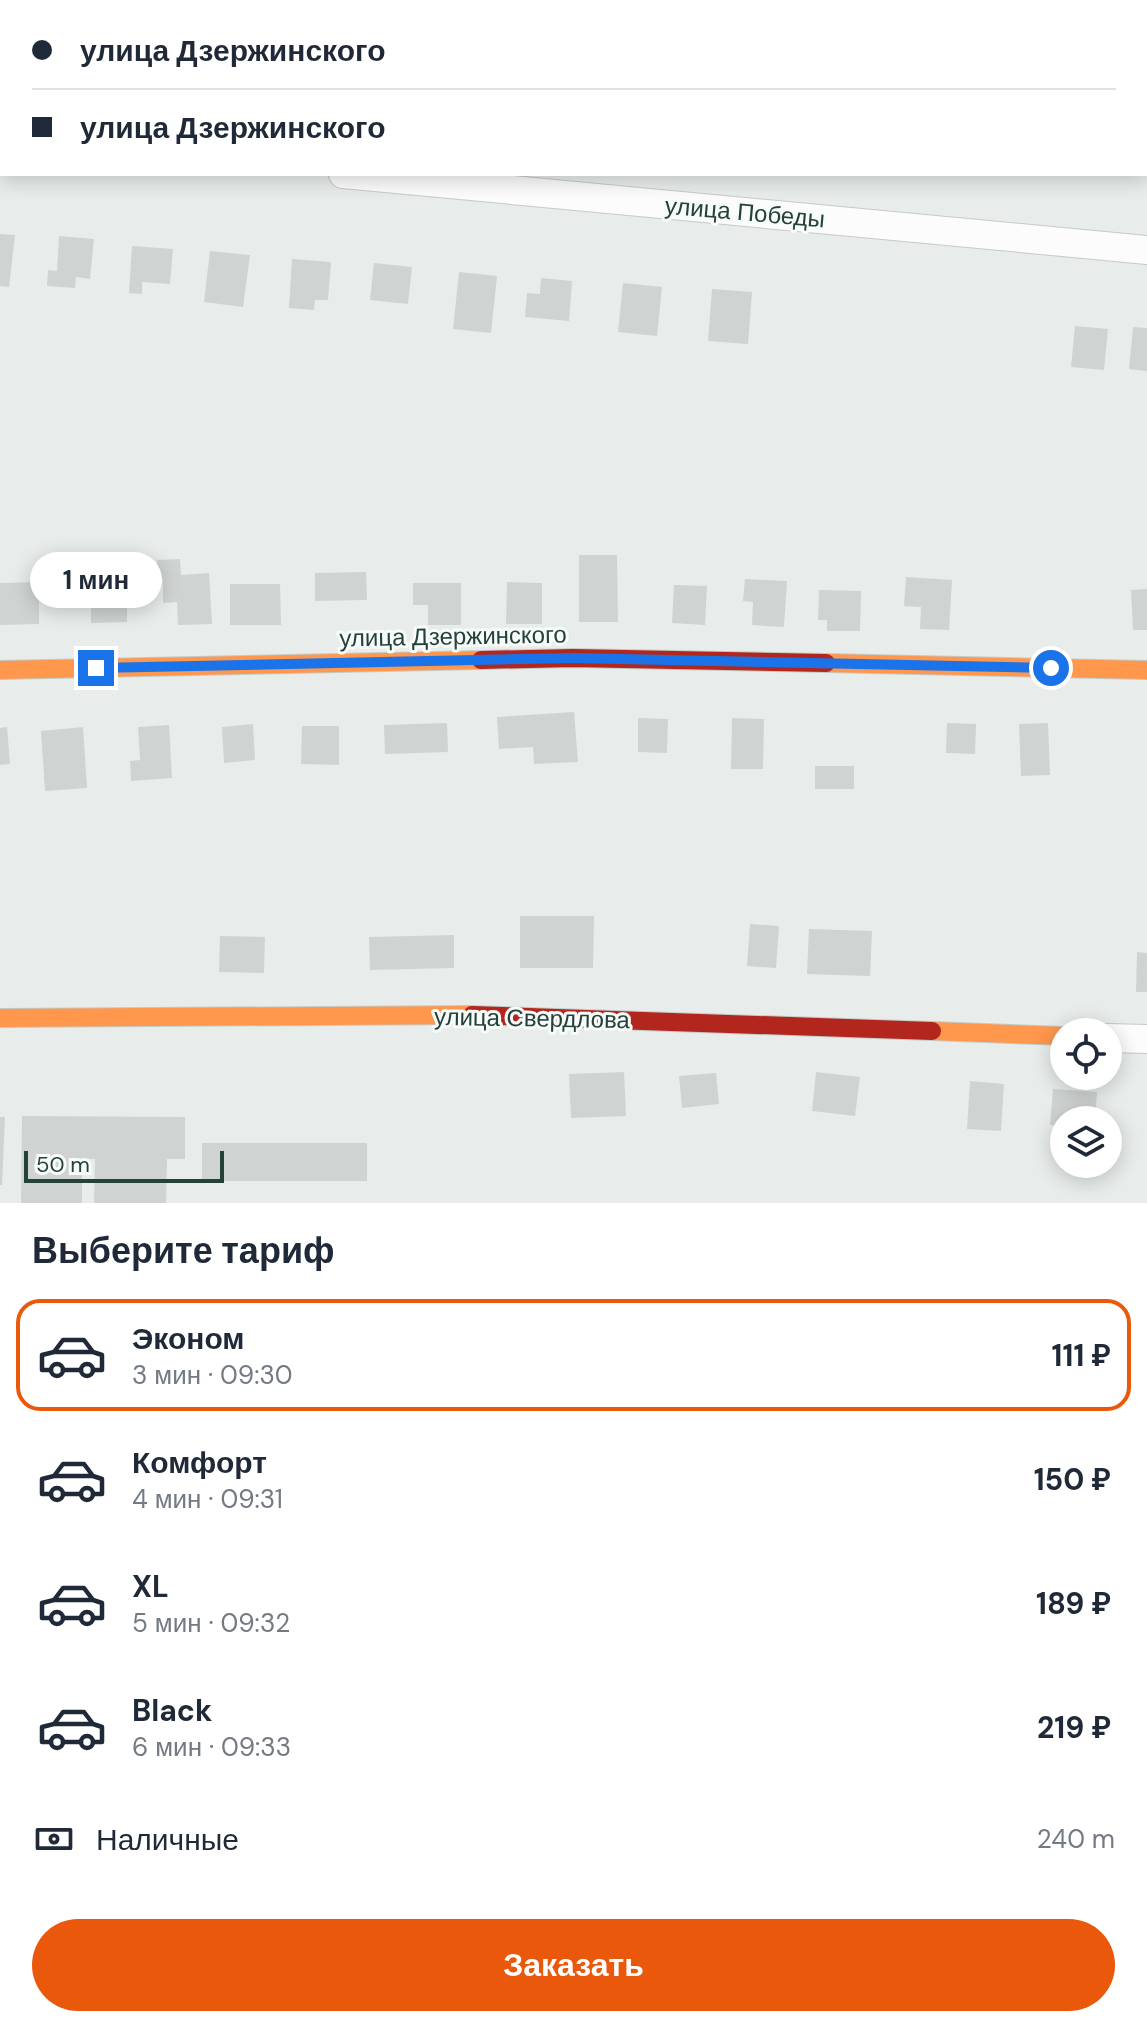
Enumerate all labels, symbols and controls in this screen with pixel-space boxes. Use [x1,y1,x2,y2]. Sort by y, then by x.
text: улица Дзержинского [80,31,385,70]
text: улица Дзержинского [80,108,385,147]
street label: улица Победы [664,190,826,234]
callout: 1 мин [30,552,162,608]
text: 1 мин [63,563,129,597]
street label: улица Дзержинского [339,619,567,653]
route end [78,650,114,686]
route start [1033,650,1069,686]
street label: улица Свердлова [434,1001,631,1035]
map controls [1050,1018,1122,1178]
button: locate [1050,1018,1122,1090]
button: layers [1050,1106,1122,1178]
scale bar [24,1147,224,1183]
text: 50 m [36,1150,90,1179]
text: Выберите тариф [32,1227,335,1274]
icon: car [36,1319,108,1391]
text: Эконом [132,1319,245,1358]
text: 111 ₽ [1052,1336,1111,1375]
text: 3 мин · 09:30 [132,1358,293,1392]
icon: car [36,1443,108,1515]
text: Комфорт [132,1443,267,1482]
text: 150 ₽ [1034,1460,1111,1499]
text: 4 мин · 09:31 [132,1482,283,1516]
icon: car [36,1567,108,1639]
text: XL [132,1567,169,1606]
text: 189 ₽ [1036,1584,1111,1623]
text: 5 мин · 09:32 [132,1606,290,1640]
icon: car [36,1691,108,1763]
text: Black [132,1691,212,1730]
text: 219 ₽ [1037,1708,1111,1747]
text: 6 мин · 09:33 [132,1730,291,1764]
icon: cash [32,1817,76,1861]
text: Наличные [96,1820,239,1859]
text: 240 m [1037,1822,1115,1856]
button: Заказать [32,1919,1115,2011]

